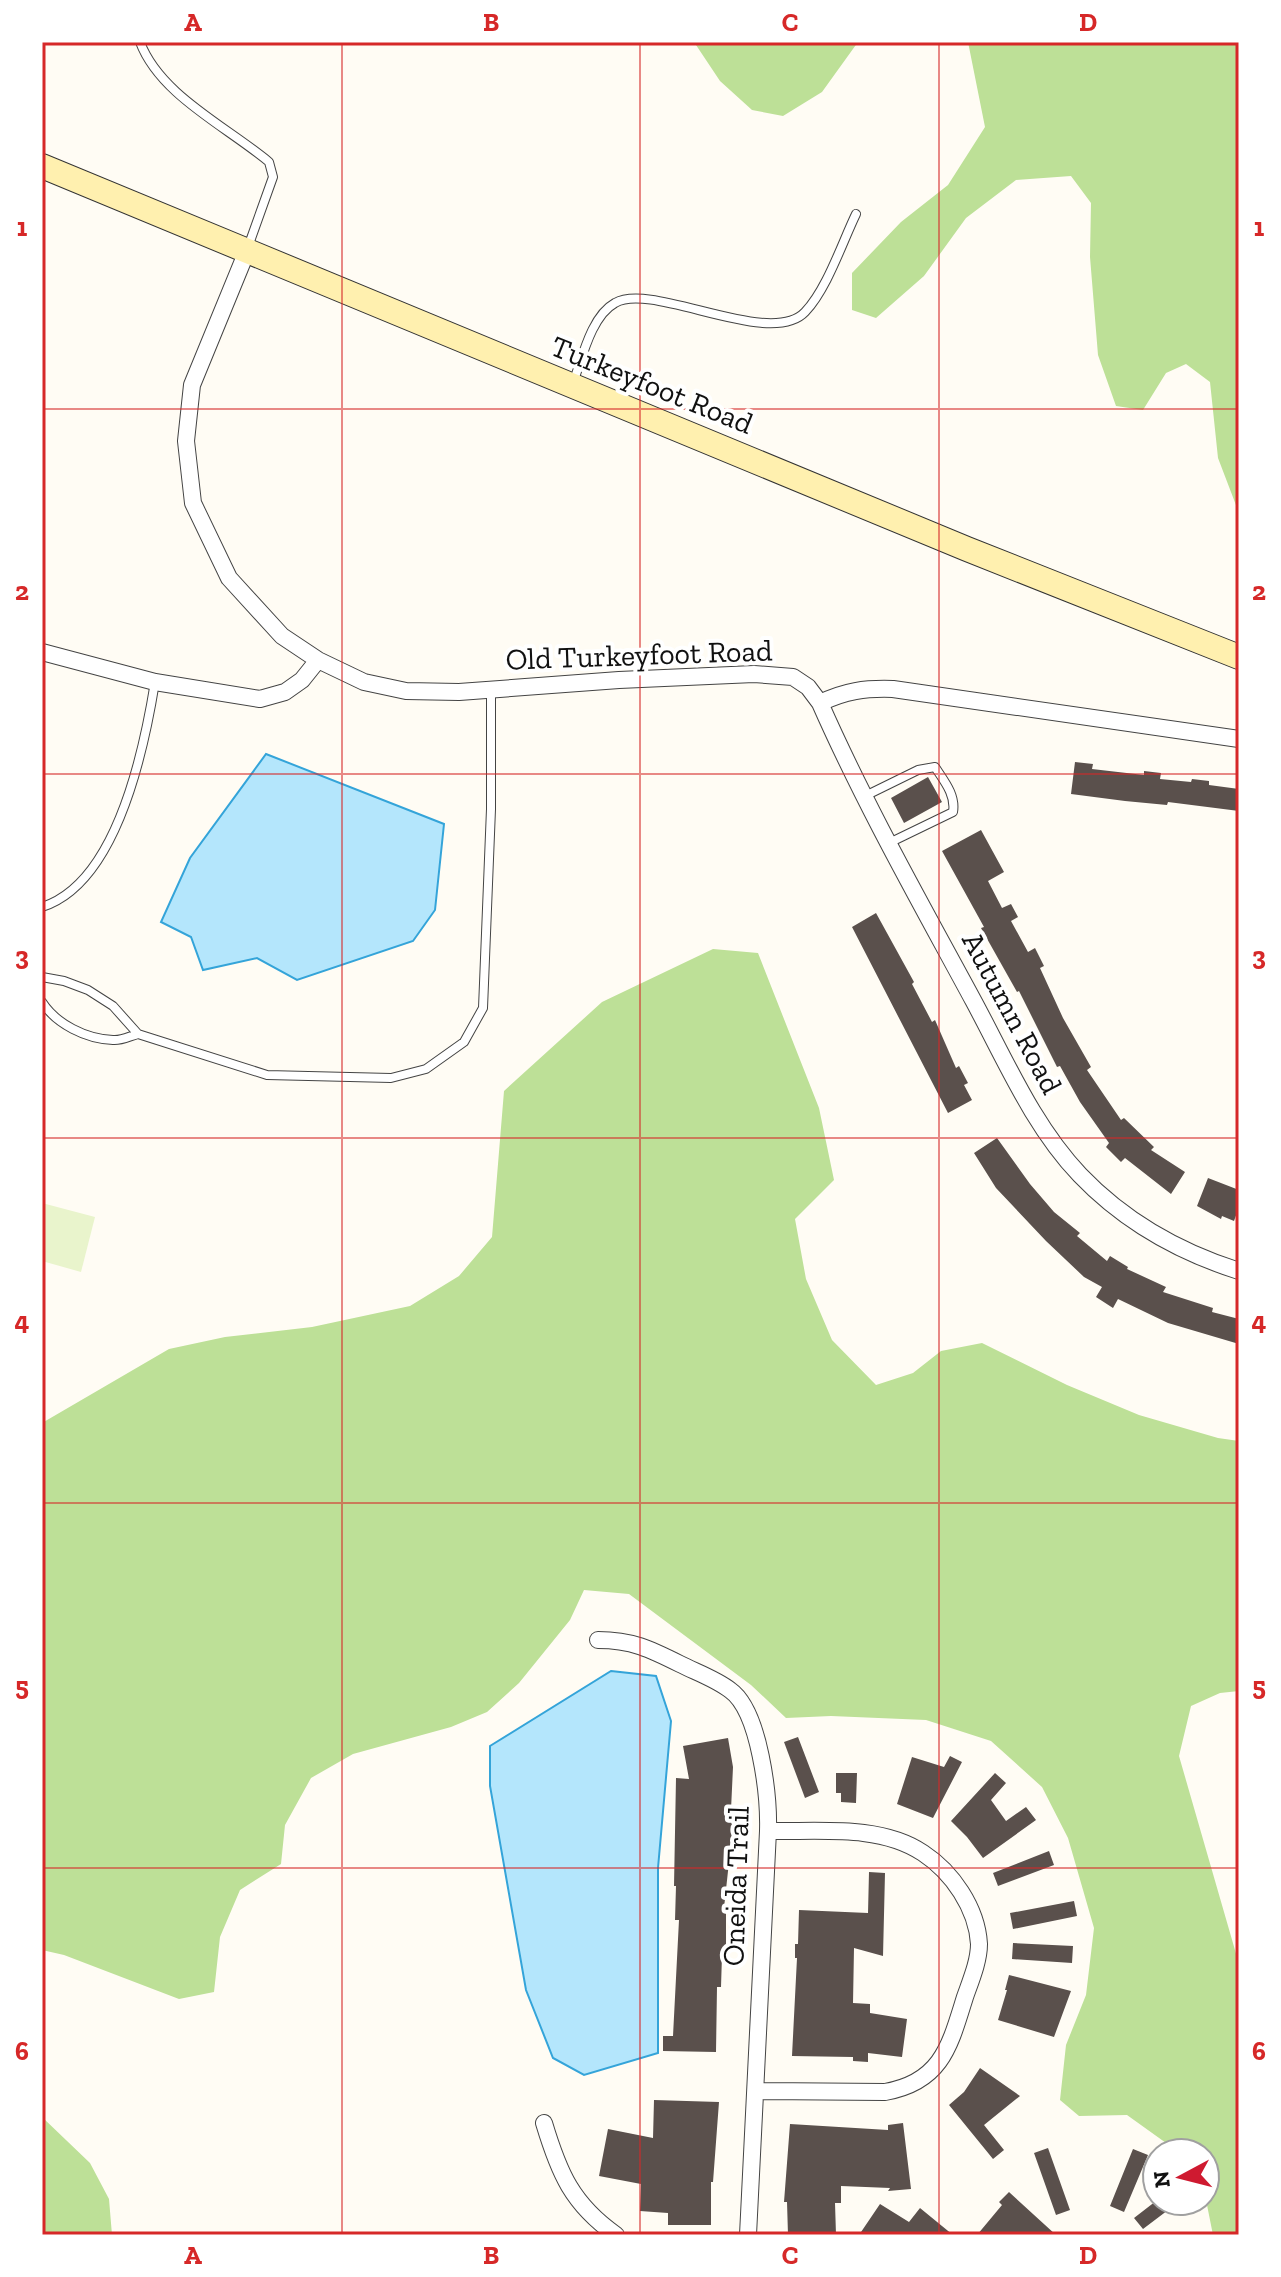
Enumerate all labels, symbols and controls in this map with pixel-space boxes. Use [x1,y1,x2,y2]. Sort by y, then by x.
text: A [184,6,202,38]
text: B [483,6,499,38]
text: C [782,6,798,38]
text: D [1079,6,1097,38]
text: 1 [17,211,28,243]
text: 1 [1254,211,1265,243]
street label: Turkeyfoot Road [546,328,759,442]
text: 2 [15,575,29,607]
text: 2 [1252,575,1266,607]
street label: Old Turkeyfoot Road [505,632,773,678]
street label: Autumn Road [954,926,1070,1101]
text: 3 [15,940,29,972]
text: 3 [1252,940,1266,972]
text: 4 [15,1305,30,1337]
text: 4 [1252,1305,1267,1337]
text: 5 [15,1670,29,1702]
text: 5 [1252,1670,1266,1702]
street label: Oneida Trail [715,1805,757,1967]
text: 6 [15,2035,29,2067]
text: 6 [1252,2035,1266,2067]
north arrow [1141,2137,1221,2217]
text: N [1147,2169,1176,2189]
text: A [184,2239,202,2271]
text: B [483,2239,499,2271]
text: C [782,2239,798,2271]
text: D [1079,2239,1097,2271]

